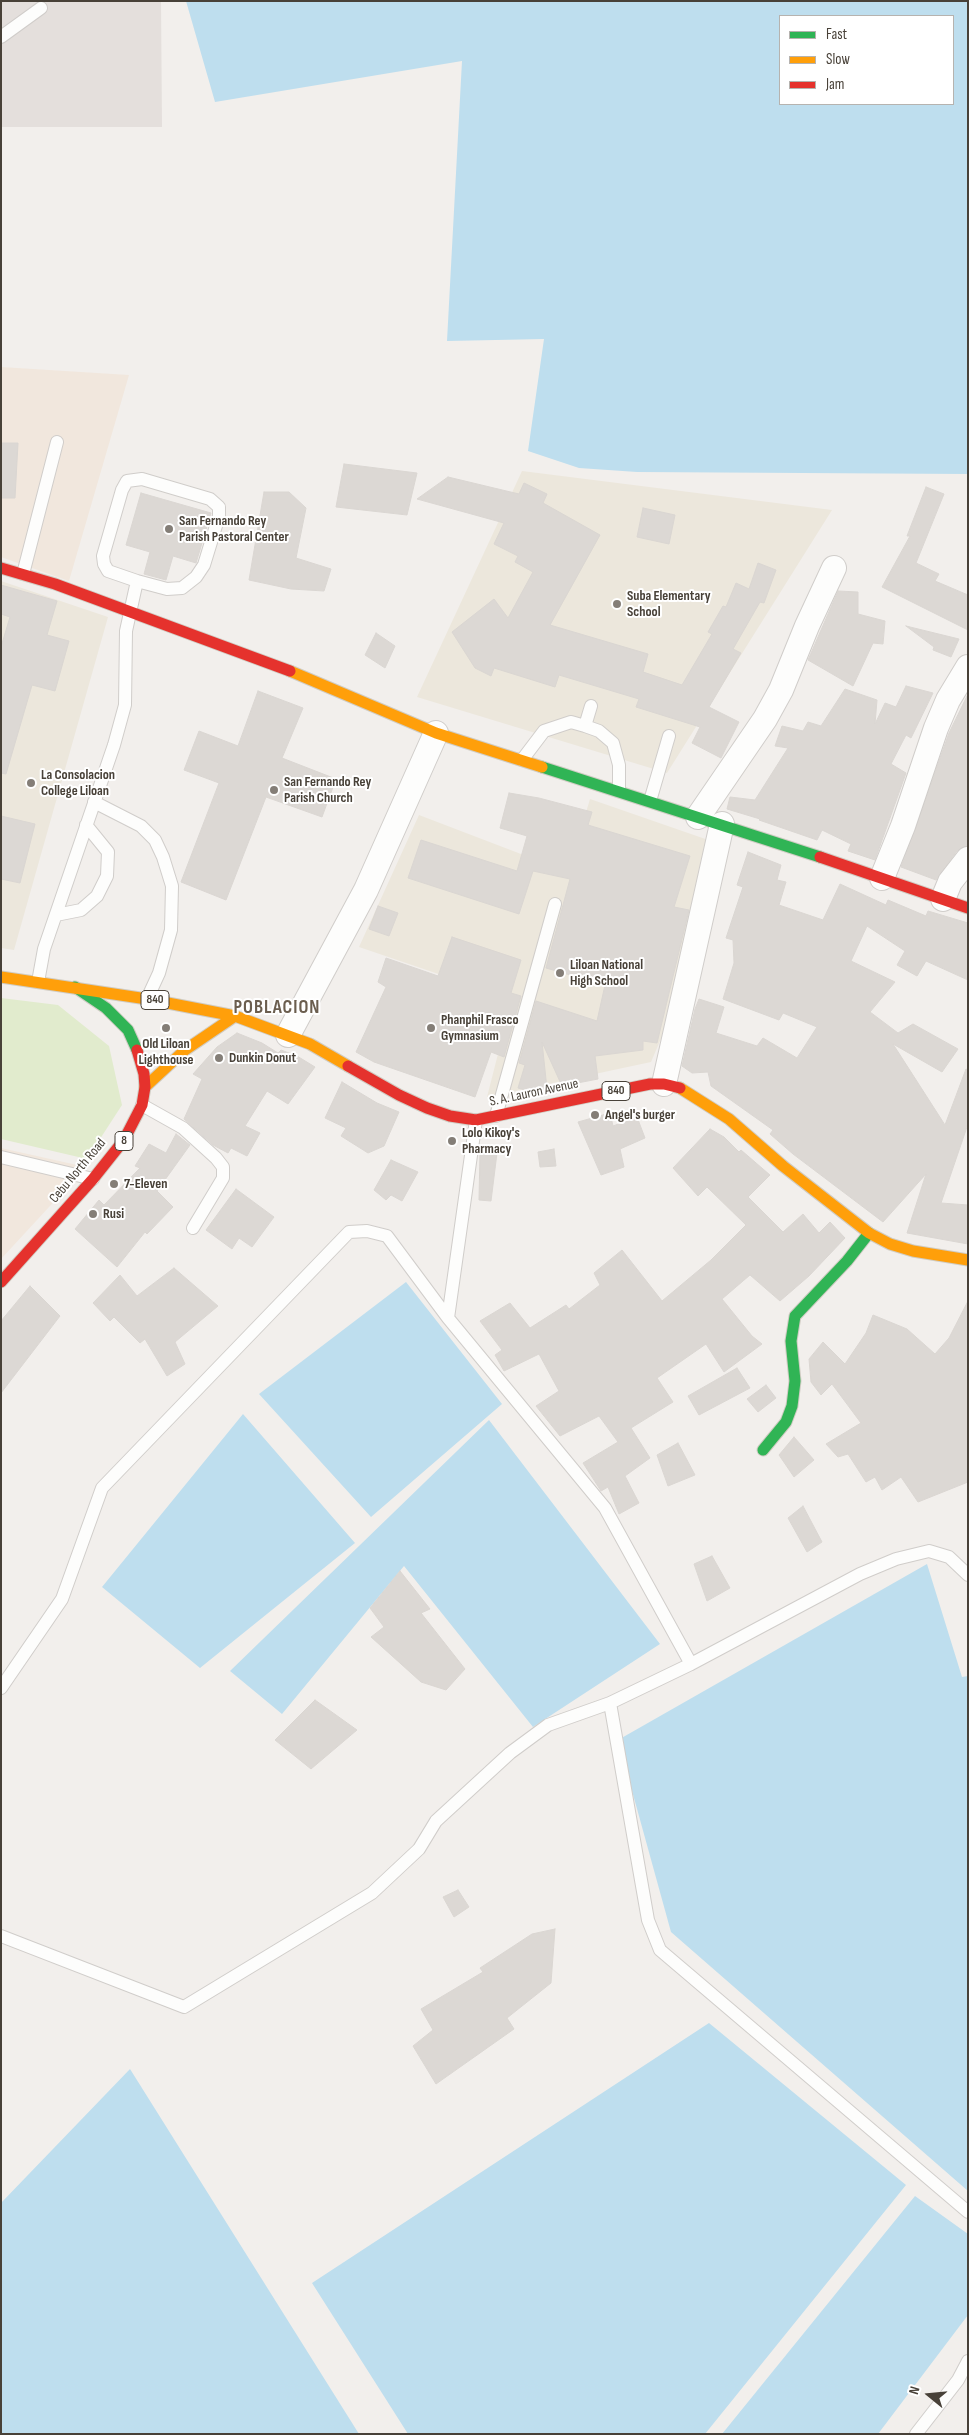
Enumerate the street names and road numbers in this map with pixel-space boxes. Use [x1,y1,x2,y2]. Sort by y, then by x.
road number: 840 [141,990,169,1010]
street label: S. A. Lauron Avenue [488,1075,580,1111]
road number: 840 [602,1082,630,1100]
road number: 8 [115,1132,133,1150]
street label: Cebu North Road [46,1135,110,1207]

